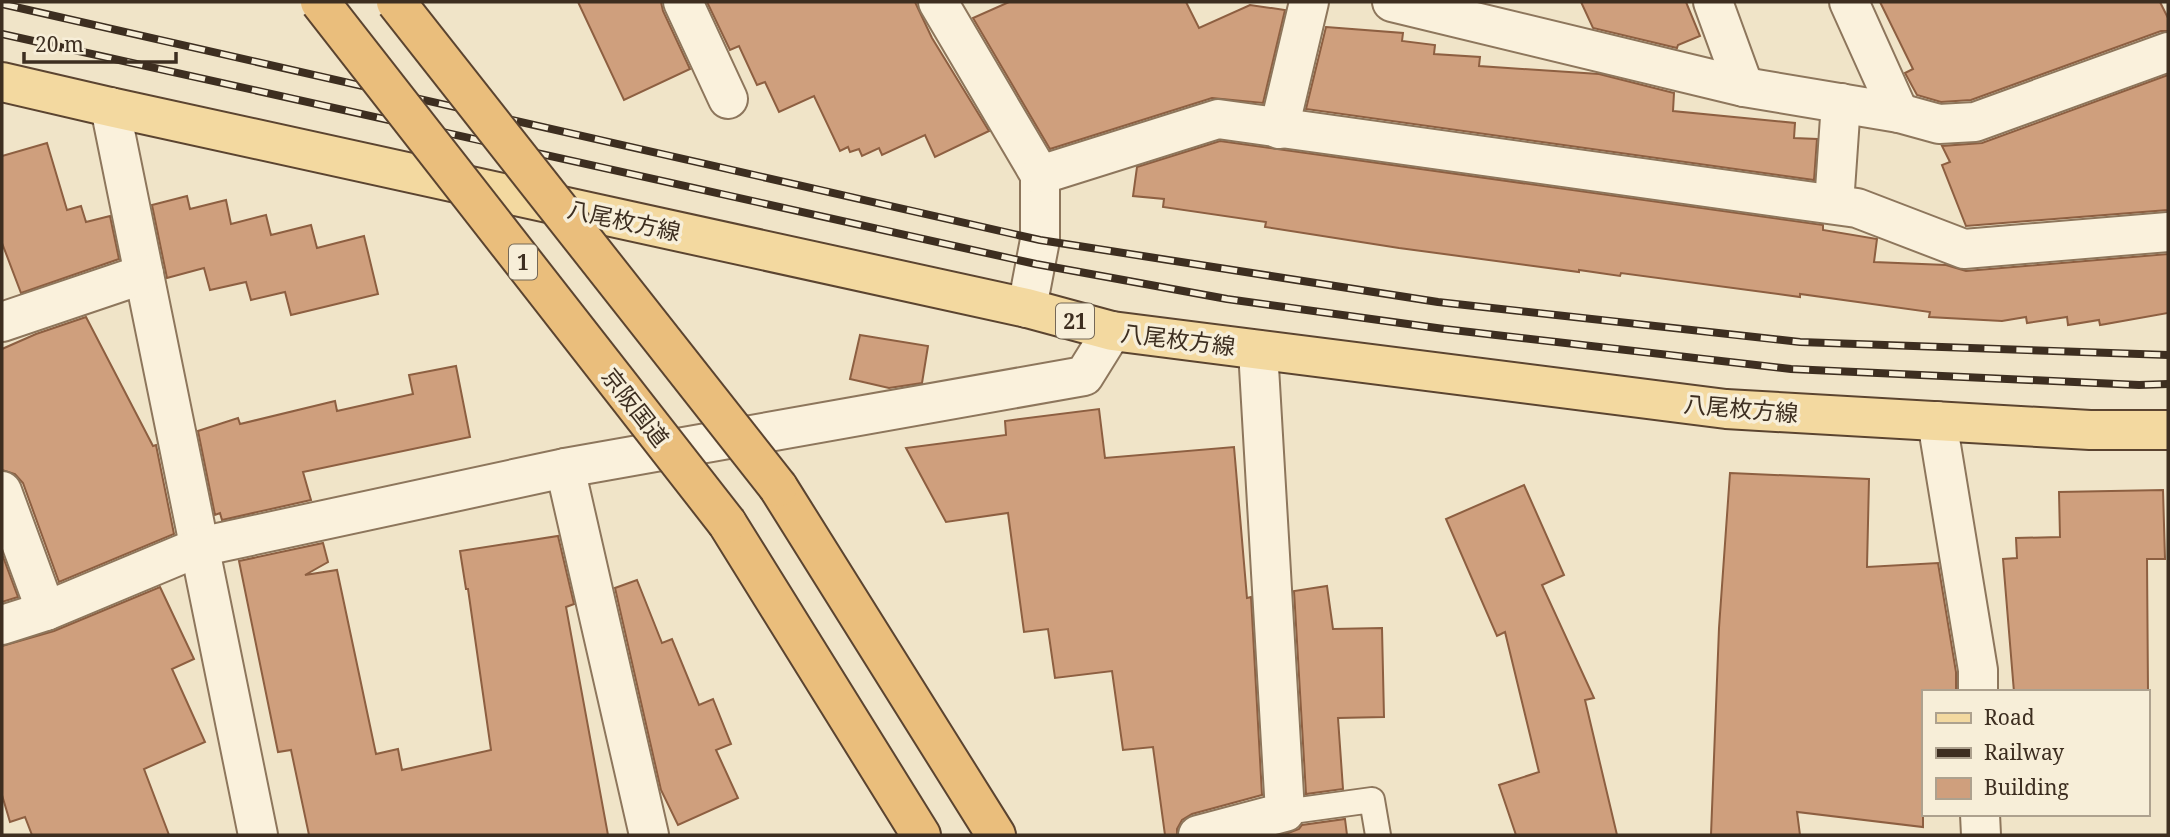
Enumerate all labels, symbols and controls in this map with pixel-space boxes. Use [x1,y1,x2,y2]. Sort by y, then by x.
scale bar [24,21,177,65]
text: 20 m [35,30,84,58]
street label: 八尾枚方線 [564,192,684,248]
road number: 1 [509,244,537,280]
road number: 21 [1056,304,1094,338]
street label: 八尾枚方線 [1119,316,1237,362]
street label: 京阪国道 [595,361,677,453]
street label: 八尾枚方線 [1682,387,1800,429]
legend [1922,690,2149,816]
text: Road [1984,703,2035,731]
text: Railway [1984,738,2064,766]
text: Building [1984,773,2069,801]

